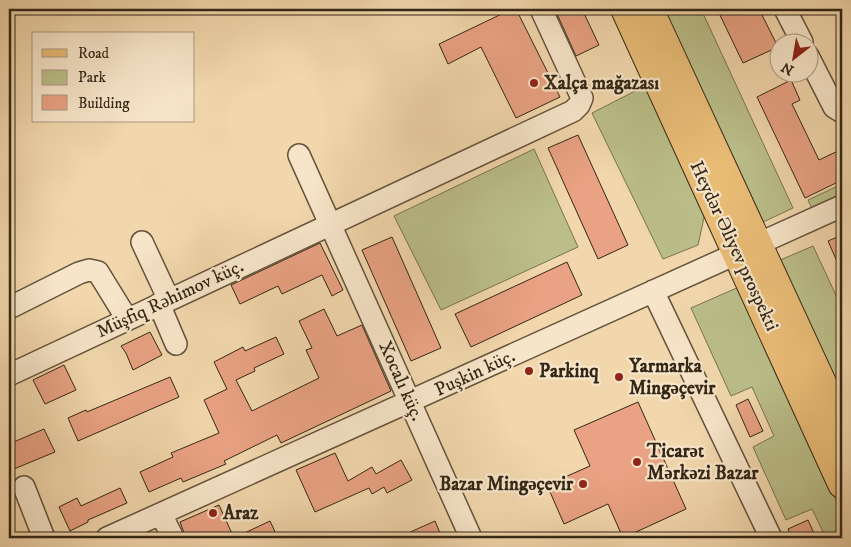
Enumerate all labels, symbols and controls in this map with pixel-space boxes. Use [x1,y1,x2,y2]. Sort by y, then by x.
legend [32,32,195,122]
north arrow [768,32,818,82]
text: Road [78,44,110,63]
text: N [778,57,797,79]
text: Park [78,68,107,87]
place label: Xalça mağazası [544,72,659,95]
marker: Xalça mağazası [528,77,540,89]
text: Building [78,94,130,113]
street label: Heydər Əliyev prospekti [684,157,784,335]
street label: Müşfiq Rəhimov küç. [93,255,248,344]
street label: Xocalı küç. [373,338,429,424]
street label: Puşkin küç. [431,344,519,402]
place label: Yarmarka Mingəçevir [628,355,716,400]
place label: Parkinq [539,360,600,384]
marker: Parkinq [523,365,535,377]
marker: Yarmarka Mingəçevir [613,371,625,383]
place label: Ticarət Mərkəzi Bazar [646,440,759,485]
marker: Ticarət Mərkəzi Bazar [631,456,643,468]
place label: Bazar Mingəçevir [439,473,574,496]
marker: Bazar Mingəçevir [577,478,589,490]
place label: Araz [222,502,259,525]
marker: Araz [207,507,219,519]

